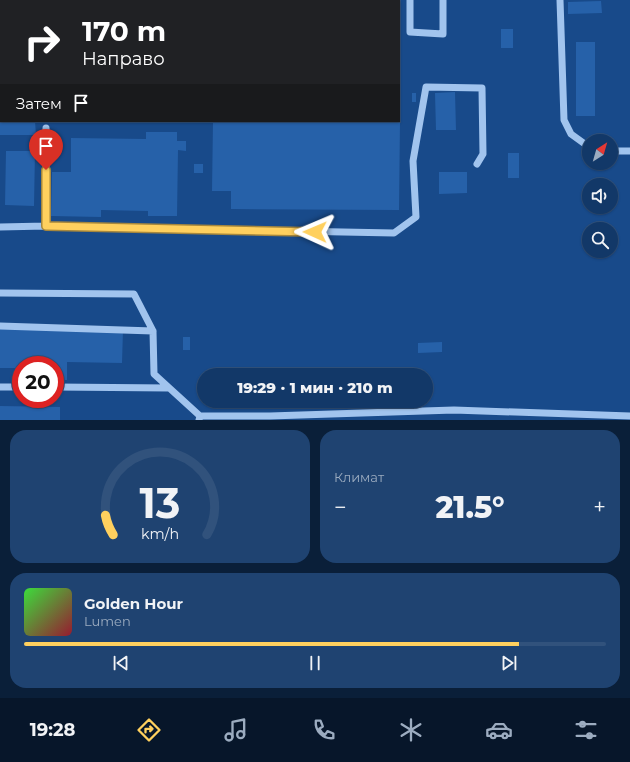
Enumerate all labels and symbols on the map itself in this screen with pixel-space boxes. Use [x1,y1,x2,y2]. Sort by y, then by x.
pin [29,129,63,170]
north arrow [582,134,618,170]
position arrow [294,211,336,253]
speed limit sign: 20 [12,356,64,408]

